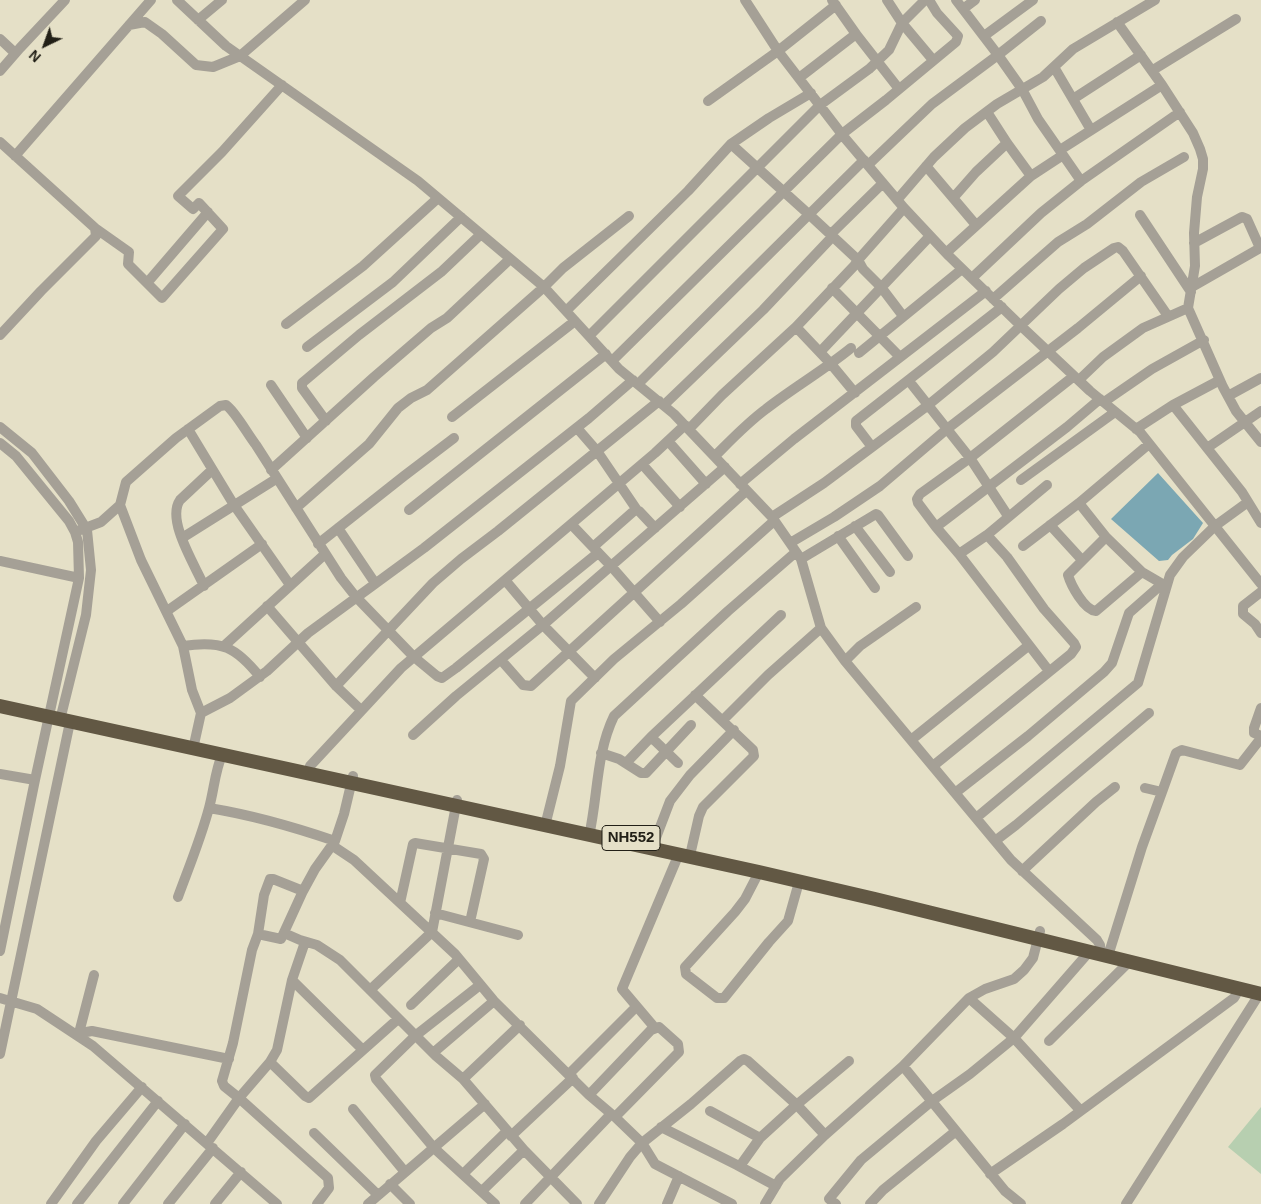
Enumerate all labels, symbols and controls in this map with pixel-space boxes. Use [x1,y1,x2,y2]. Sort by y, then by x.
north arrow [20,20,70,70]
text: N [26,47,44,65]
road number: NH552 [602,826,660,850]

